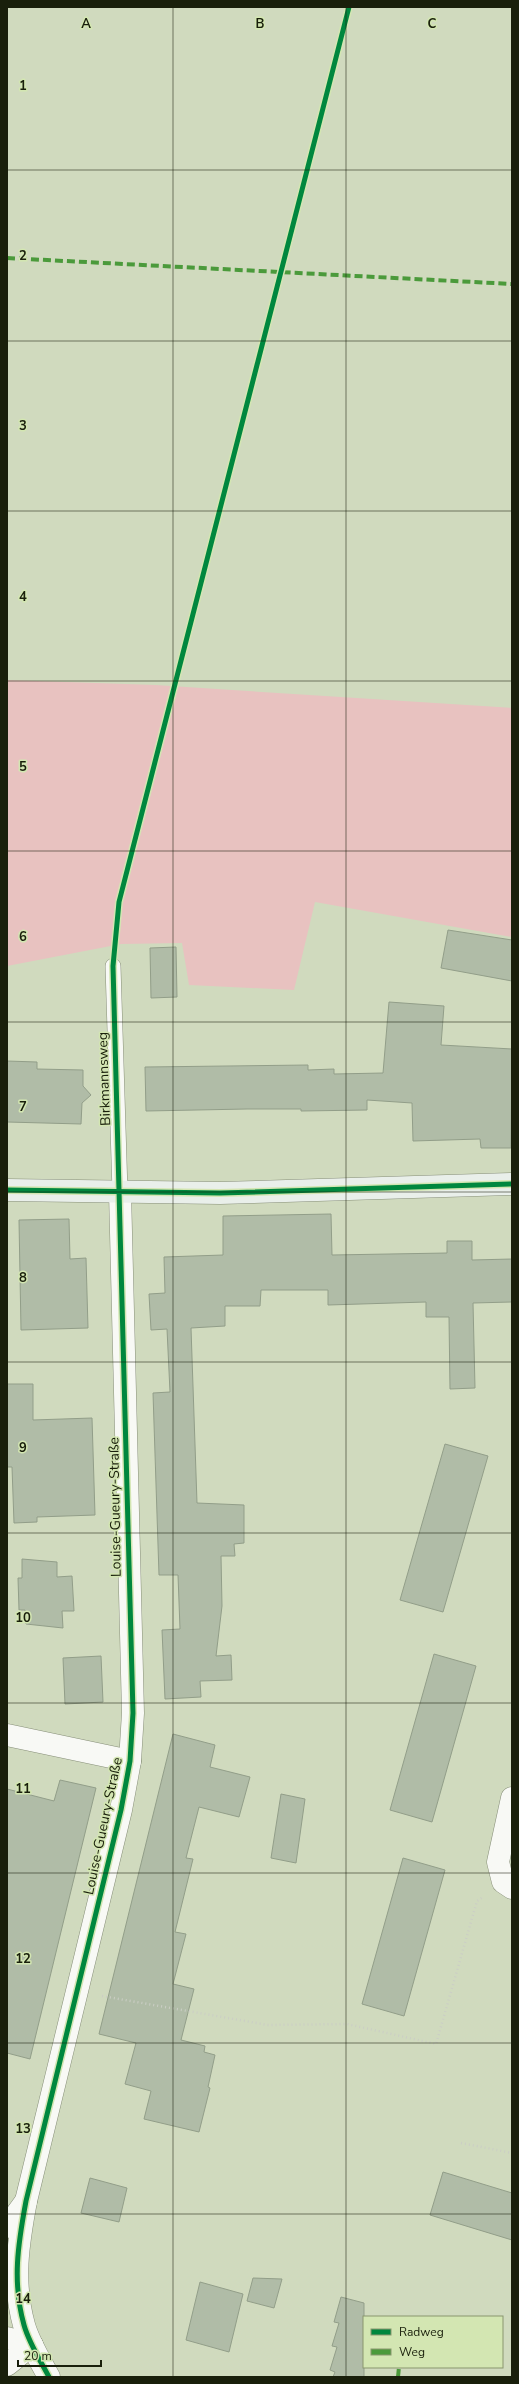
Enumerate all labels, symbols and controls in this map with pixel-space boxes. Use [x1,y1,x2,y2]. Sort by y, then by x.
text: A [81,15,91,33]
text: B [256,15,265,33]
text: C [428,15,437,33]
text: 1 [19,77,27,95]
text: 2 [19,247,27,265]
text: 3 [19,417,27,435]
text: 4 [19,588,27,606]
text: 5 [19,758,27,776]
text: 6 [19,928,27,946]
street label: Birkmannsweg [93,1032,115,1126]
text: 7 [19,1098,27,1116]
text: 8 [19,1269,27,1287]
street label: Louise-Gueury-Straße [104,1437,126,1577]
text: 9 [19,1439,27,1457]
text: 10 [15,1609,31,1627]
street label: Louise-Gueury-Straße [79,1756,127,1896]
text: 11 [15,1780,31,1798]
text: 12 [15,1950,31,1968]
text: 13 [15,2120,31,2138]
text: 14 [15,2290,31,2308]
legend [363,2316,503,2368]
text: Radweg [399,2324,444,2340]
scale bar [18,2342,101,2368]
text: Weg [399,2344,425,2360]
text: 20 m [24,2348,52,2364]

